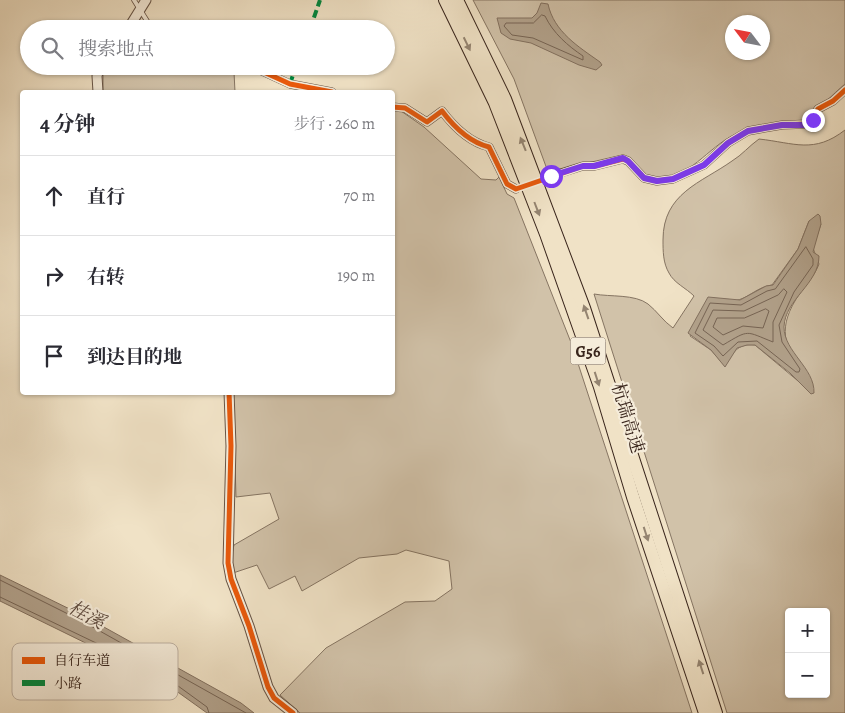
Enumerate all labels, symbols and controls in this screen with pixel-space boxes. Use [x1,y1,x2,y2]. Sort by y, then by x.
north arrow [725,15,770,60]
search box [20,20,395,75]
icon: search [38,34,66,62]
text: 搜索地点 [78,36,154,62]
one-way arrow [462,36,471,51]
route end [802,109,825,132]
text: 4 分钟 [40,110,96,138]
text: 步行 · 260 m [293,113,375,135]
one-way arrow [519,136,527,151]
route start [540,165,563,188]
icon: ahead [40,182,68,210]
text: 直行 [87,184,125,210]
text: 70 m [343,185,375,207]
one-way arrow [533,202,541,217]
icon: right [40,262,68,290]
text: 右转 [87,264,125,290]
text: 190 m [337,265,375,287]
one-way arrow [582,305,589,320]
road number: G56 [570,338,606,364]
icon: arrive [40,342,68,370]
text: 到达目的地 [87,344,182,370]
one-way arrow [594,371,602,386]
street label: 杭瑞高速 [606,380,650,456]
one-way arrow [642,527,650,542]
water label: 桂溪 [64,594,111,636]
map controls [785,608,830,698]
button: + [785,608,830,653]
legend [12,643,178,700]
text: 自行车道 [54,651,110,670]
button: − [785,653,830,698]
one-way arrow [697,659,704,674]
text: 小路 [54,674,82,693]

